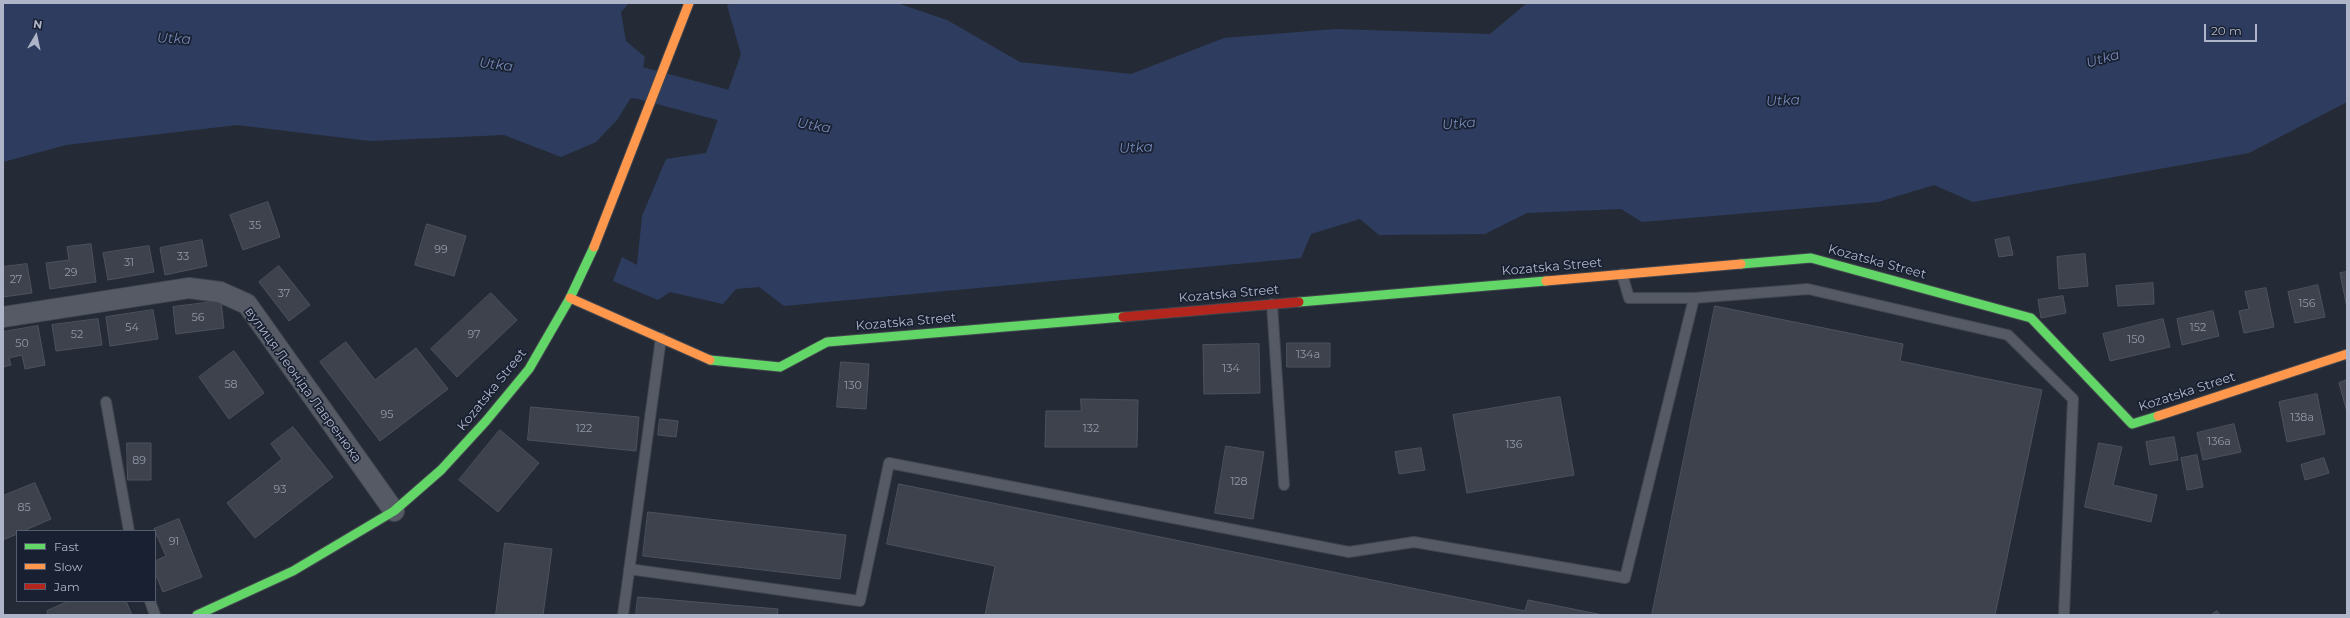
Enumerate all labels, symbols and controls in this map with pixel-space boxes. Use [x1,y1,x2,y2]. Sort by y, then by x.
north arrow [16,16,56,56]
scale bar [2206,16,2259,42]
text: N [32,17,43,32]
text: 20 m [2211,23,2242,38]
water label: Utka [157,30,191,48]
water label: Utka [2084,46,2122,72]
water label: Utka [478,55,514,75]
water label: Utka [1766,92,1800,110]
water label: Utka [1441,114,1477,134]
water label: Utka [796,115,832,137]
water label: Utka [1119,139,1153,157]
house number: 35 [249,219,261,233]
street label: Kozatska Street [1826,241,1928,283]
house number: 99 [434,243,448,257]
house number: 33 [177,250,189,264]
street label: Kozatska Street [1501,255,1603,279]
house number: 31 [124,256,134,270]
house number: 29 [65,266,77,280]
house number: 27 [10,273,22,287]
street label: Kozatska Street [1178,282,1280,306]
house number: 37 [278,287,290,301]
house number: 156 [2299,297,2315,311]
street label: вулиця Леоніда Лавренюка [241,304,365,466]
street label: Kozatska Street [855,310,957,334]
house number: 56 [192,311,204,325]
house number: 54 [125,321,139,335]
house number: 152 [2190,321,2206,335]
house number: 52 [71,328,83,342]
house number: 97 [467,328,481,342]
house number: 150 [2127,333,2145,347]
house number: 50 [15,337,29,351]
street label: Kozatska Street [454,346,530,434]
house number: 134а [1296,348,1320,362]
house number: 134 [1222,362,1240,376]
street label: Kozatska Street [2137,369,2237,415]
house number: 58 [224,378,238,392]
house number: 130 [844,379,862,393]
house number: 95 [381,408,393,422]
house number: 138а [2290,411,2314,425]
house number: 122 [576,422,592,436]
house number: 132 [1083,422,1099,436]
house number: 136а [2207,435,2231,449]
house number: 136 [1506,438,1522,452]
house number: 89 [132,454,146,468]
house number: 128 [1230,475,1248,489]
house number: 93 [274,483,286,497]
house number: 85 [17,501,31,515]
legend [16,530,156,602]
house number: 91 [169,535,179,549]
text: Fast [54,539,79,554]
text: Slow [54,559,83,574]
text: Jam [54,579,80,594]

